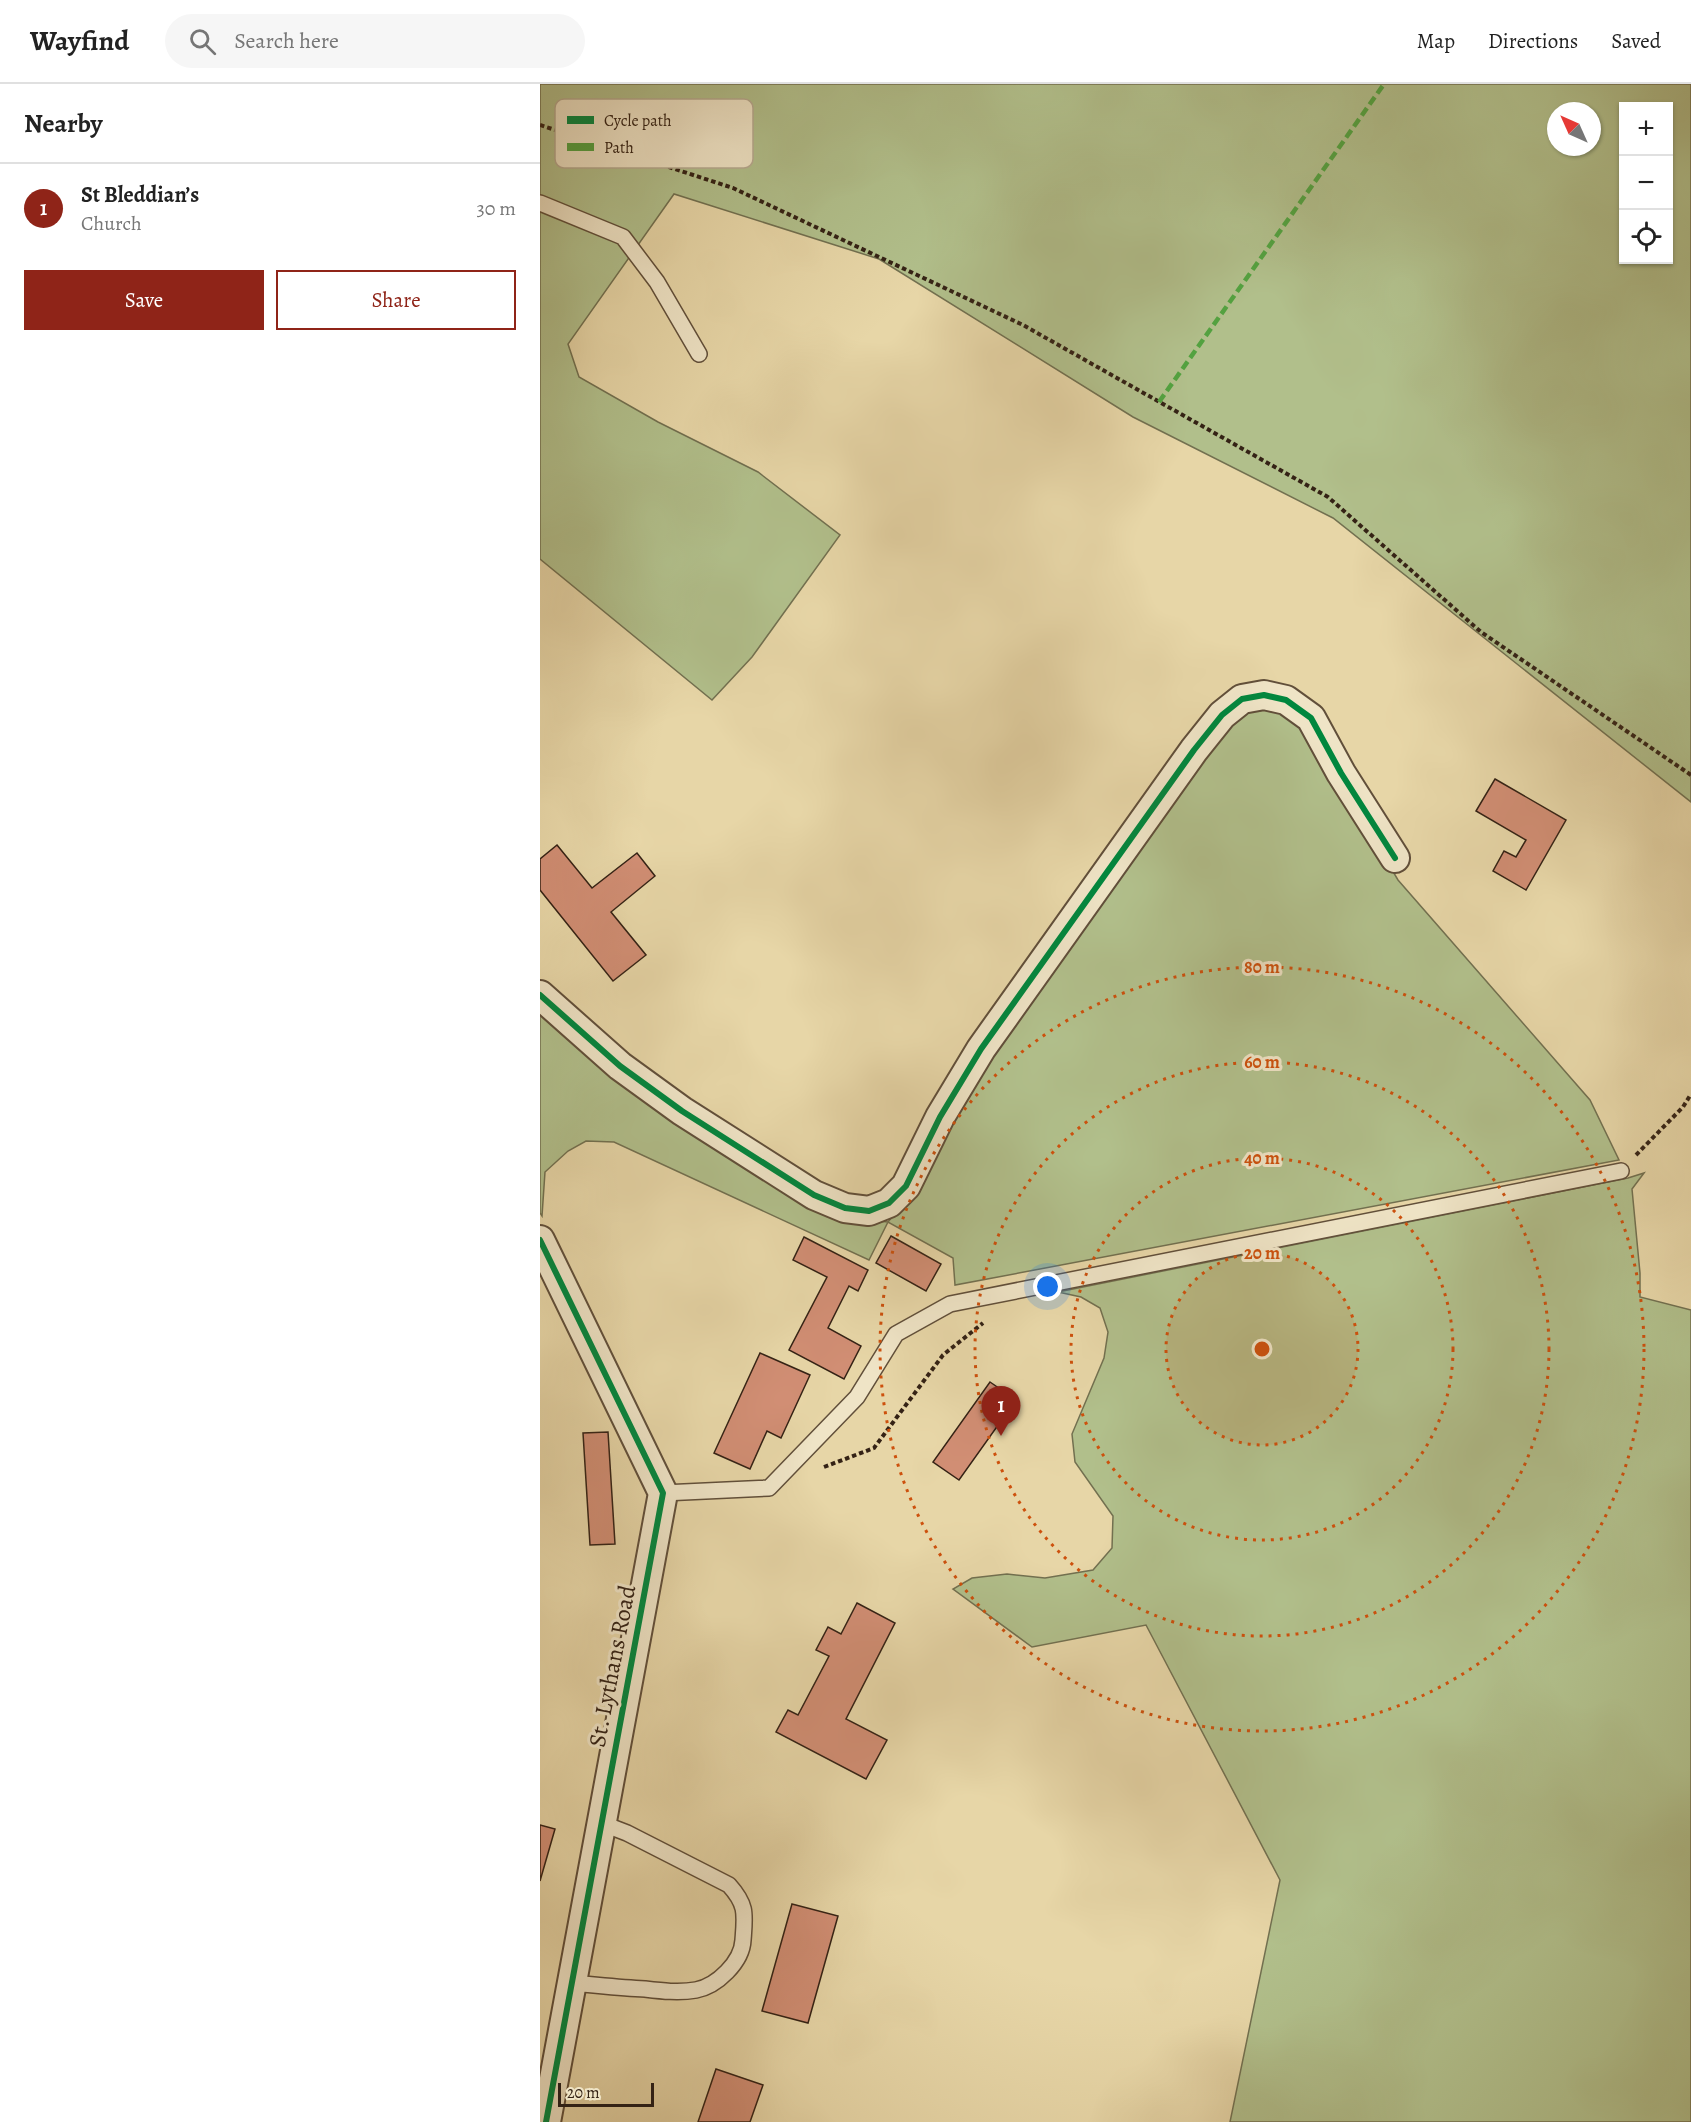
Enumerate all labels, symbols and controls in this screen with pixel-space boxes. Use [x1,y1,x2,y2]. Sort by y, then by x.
search box [165,14,585,68]
text: Wayfind [30,22,129,60]
icon: search [186,25,219,58]
text: Search here [234,26,339,56]
text: Map [1417,27,1455,55]
text: Directions [1488,27,1578,55]
text: Saved [1611,27,1661,55]
legend [555,99,753,168]
north arrow [1547,102,1601,156]
map controls [1619,102,1673,264]
button: + [1619,102,1673,156]
text: Nearby [24,106,103,141]
text: Cycle path [604,110,672,132]
text: Path [604,137,634,159]
button: − [1619,156,1673,210]
text: St Bleddian’s [81,180,199,210]
text: 1 [40,195,47,222]
text: 30 m [476,195,516,222]
text: Church [81,210,142,237]
button: locate [1619,210,1673,264]
button: Save [24,270,264,330]
button: Share [276,270,516,330]
text: 80 m [1244,955,1280,979]
text: 60 m [1244,1050,1280,1074]
text: 40 m [1244,1146,1280,1170]
text: 20 m [1244,1241,1280,1265]
your location [1033,1272,1062,1301]
centre of rings [1252,1339,1272,1359]
pin: 1 [982,1386,1020,1436]
street label: St. Lythans Road [581,1582,643,1750]
scale bar [558,2080,654,2108]
text: 20 m [567,2082,600,2104]

